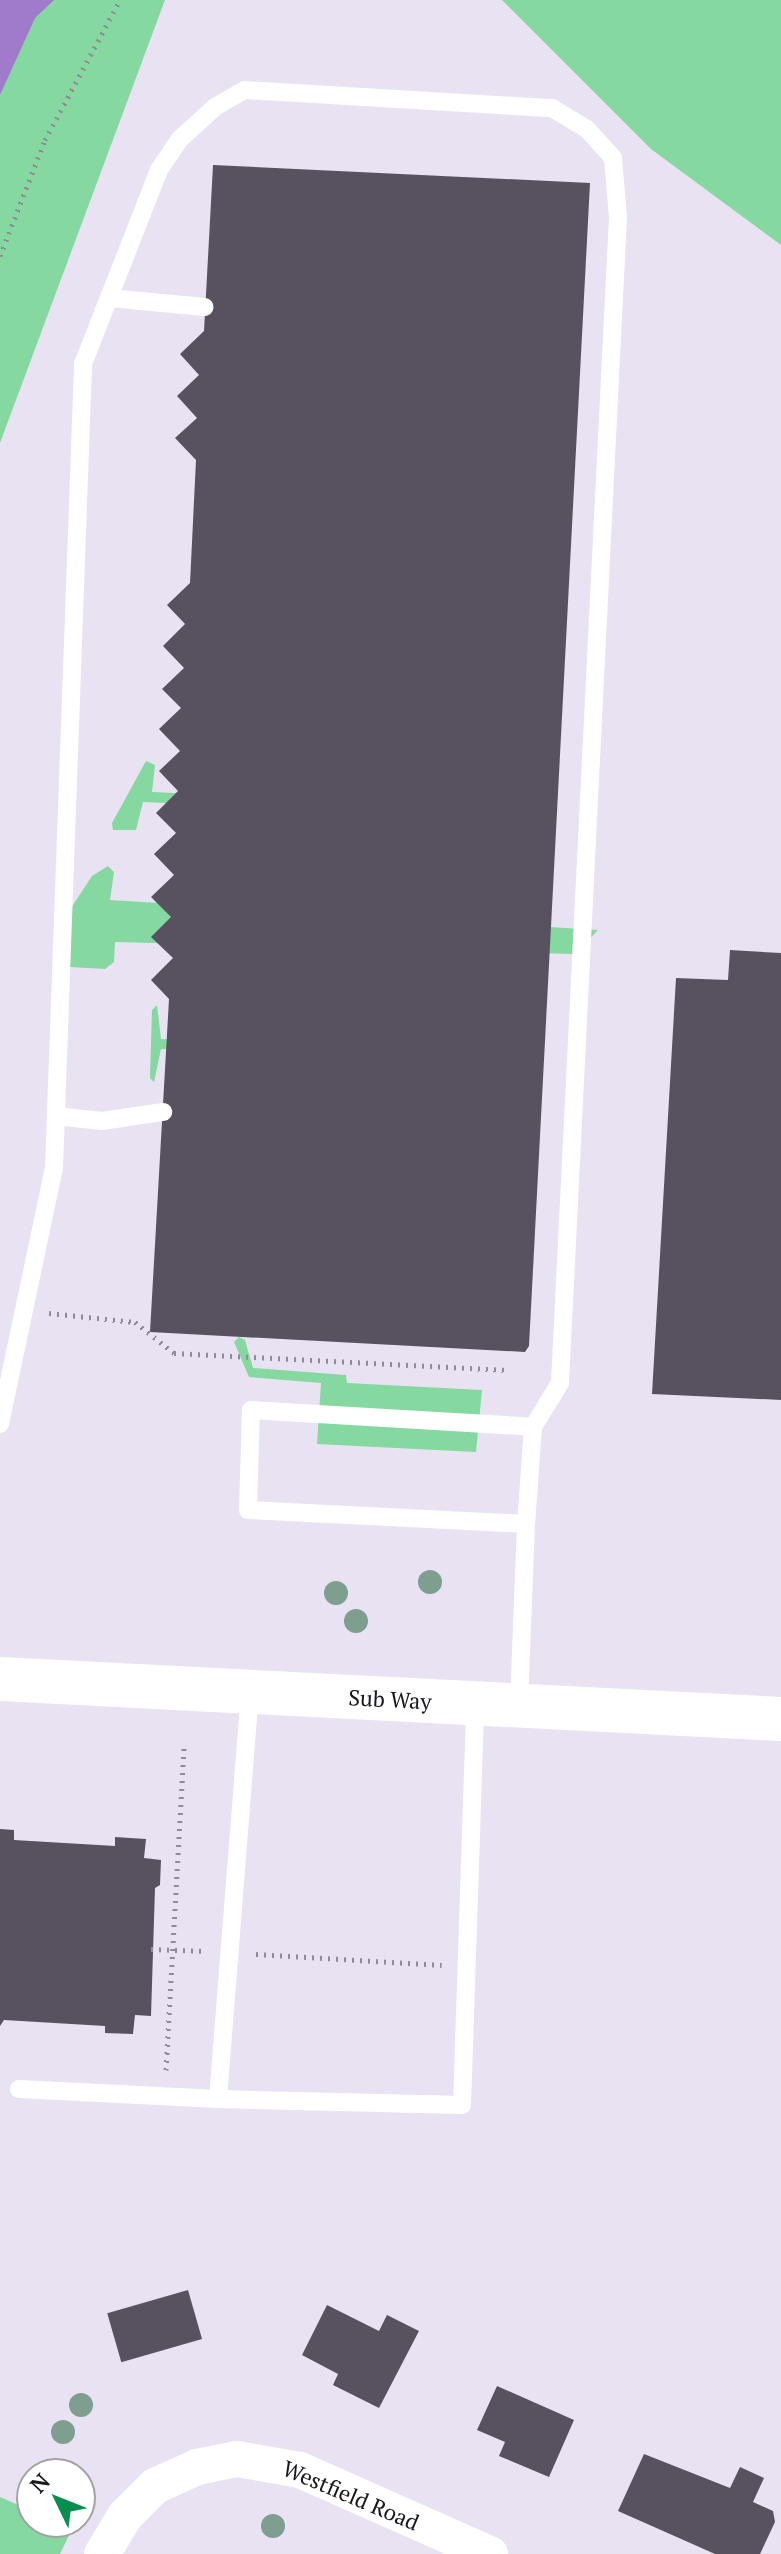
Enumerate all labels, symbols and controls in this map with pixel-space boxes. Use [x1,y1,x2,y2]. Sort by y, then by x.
street label: Sub Way [348,1684,432,1714]
street label: Westfield Road [279,2454,423,2536]
north arrow [16,2458,96,2538]
text: N [23,2467,56,2499]

